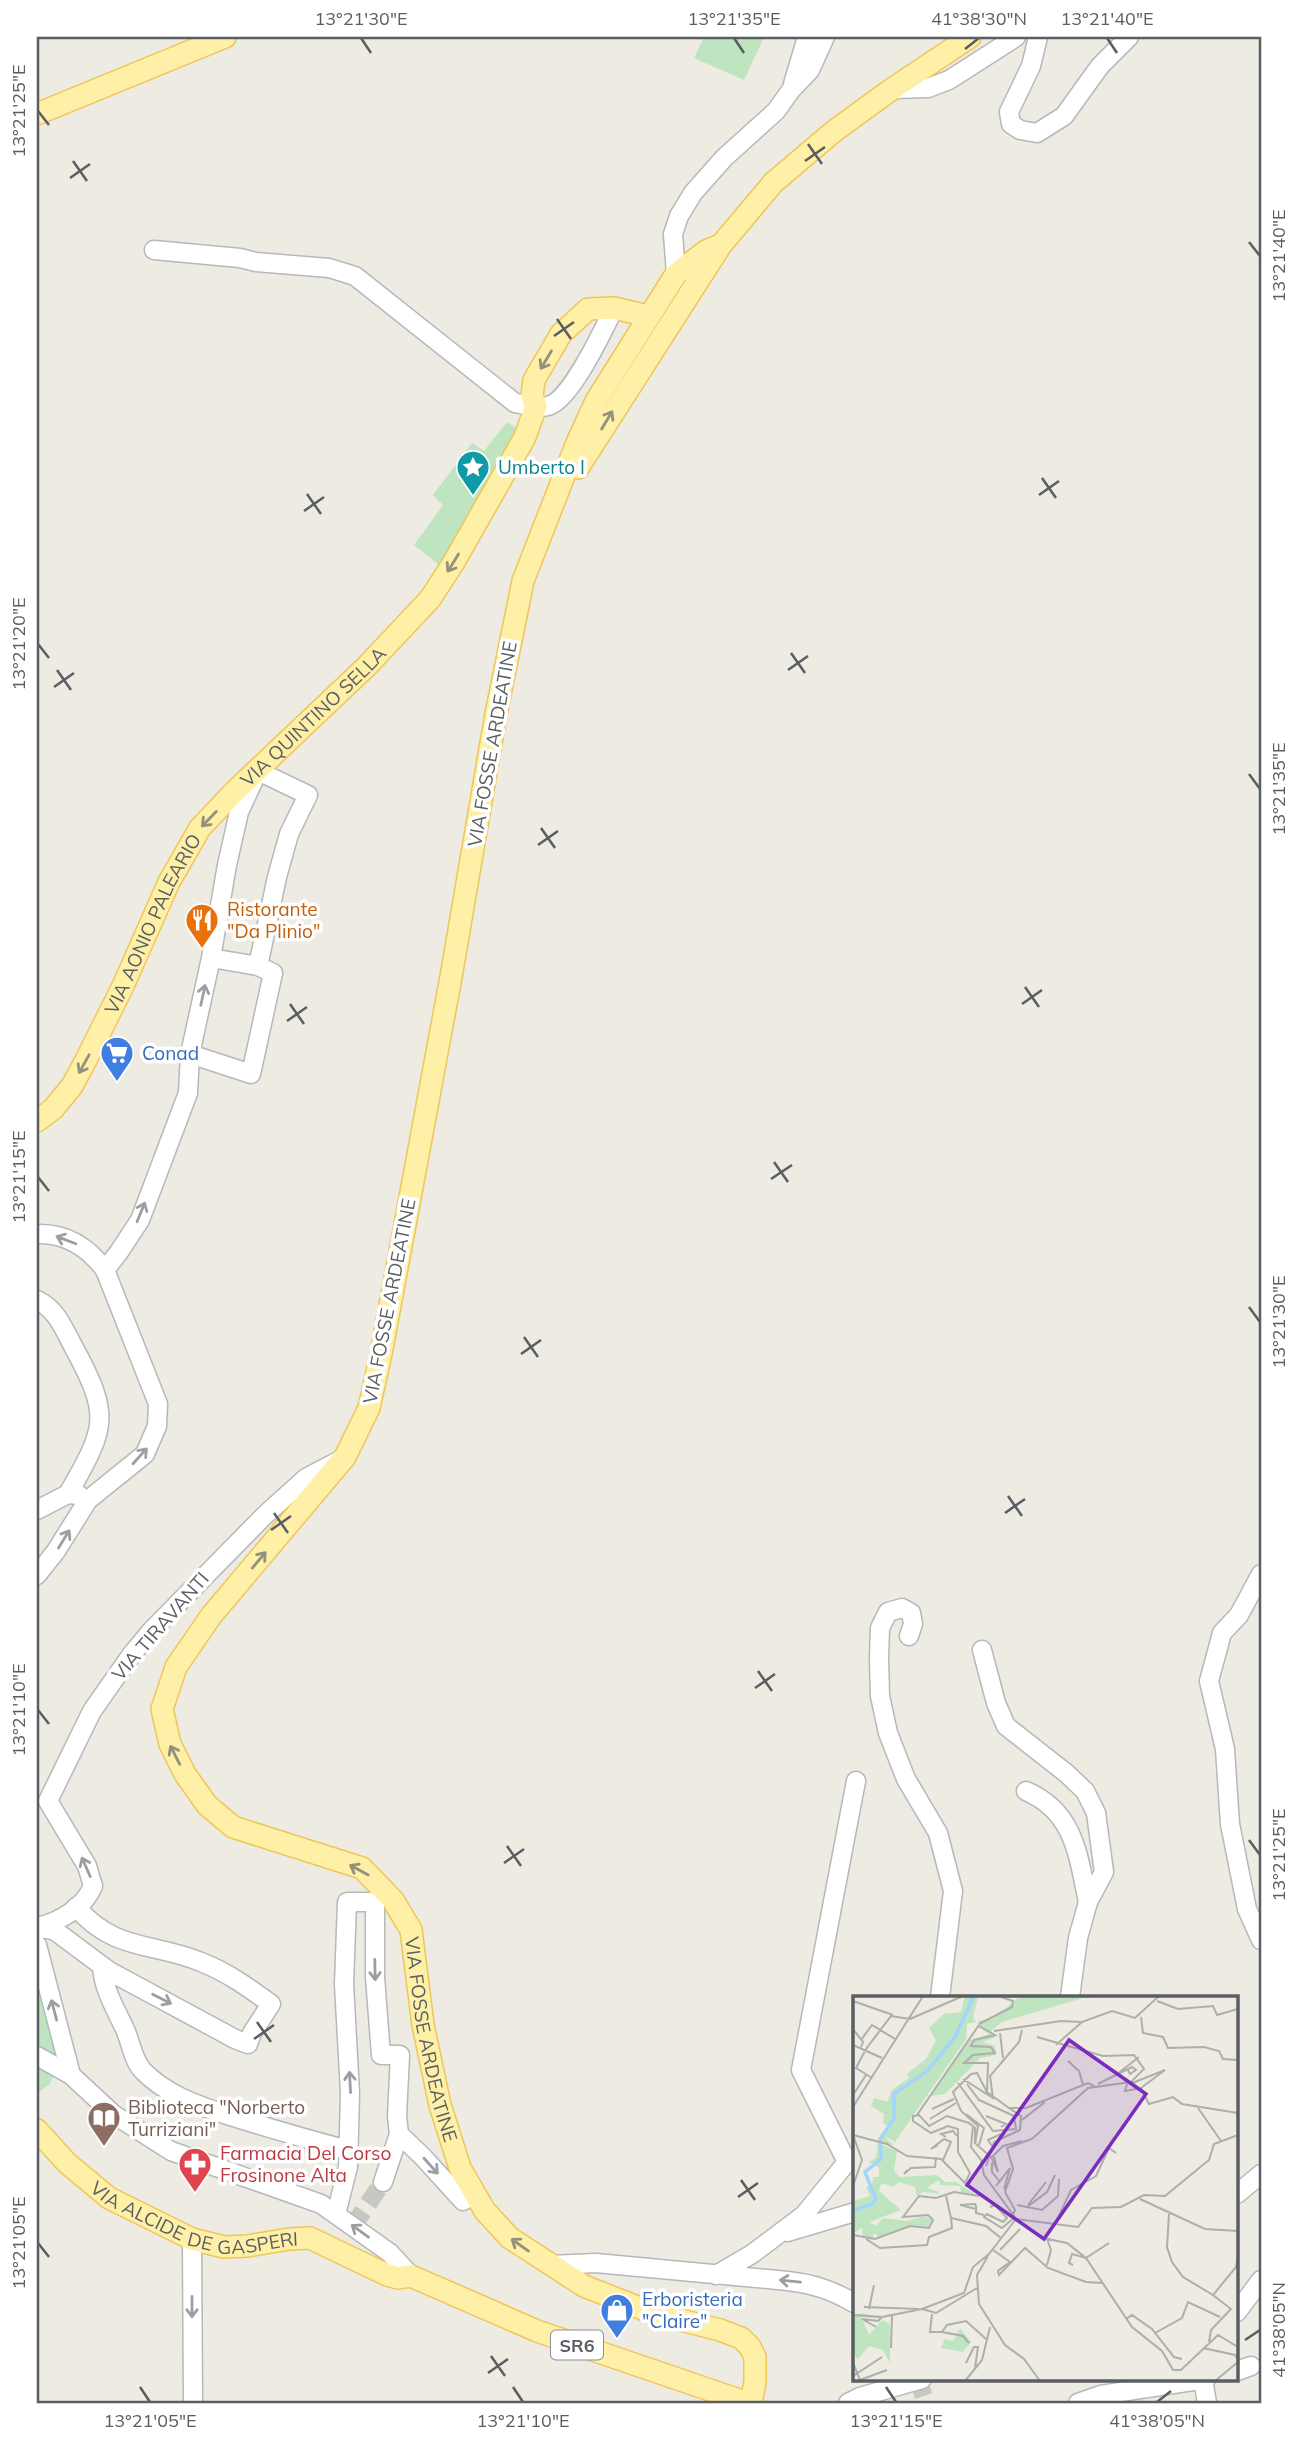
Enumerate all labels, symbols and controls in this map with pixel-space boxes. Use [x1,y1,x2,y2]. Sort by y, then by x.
text: 13°21'30"E [314,7,408,30]
text: 13°21'35"E [687,7,781,30]
text: 41°38'30"N [931,7,1027,30]
text: 13°21'40"E [1060,7,1154,30]
text: 13°21'25"E [7,64,30,158]
text: 13°21'40"E [1267,209,1290,303]
one-way arrow [538,350,552,370]
one-way arrow [601,411,615,431]
place icon: Umberto I [454,448,492,497]
place label: Umberto I [498,455,585,479]
one-way arrow [445,552,459,572]
text: 13°21'20"E [7,597,30,691]
street label: VIA FOSSE ARDEATINE [462,639,522,849]
street label: VIA QUINTINO SELLA [235,641,391,792]
text: 13°21'35"E [1267,742,1290,836]
one-way arrow [200,810,217,827]
street label: VIA AONIO PALEARIO [99,829,206,1018]
place label: Ristorante "Da Plinio" [227,897,320,943]
restaurant icon: Ristorante "Da Plinio" [183,901,221,950]
one-way arrow [198,985,211,1007]
supermarket icon: Conad [98,1034,136,1083]
place label: Conad [142,1041,199,1065]
one-way arrow [77,1053,90,1074]
text: 13°21'15"E [7,1130,30,1224]
street label: VIA FOSSE ARDEATINE [357,1196,421,1406]
one-way arrow [136,1202,149,1224]
one-way arrow [56,1232,78,1245]
text: 13°21'30"E [1267,1275,1290,1369]
one-way arrow [132,1448,149,1465]
one-way arrow [58,1529,72,1549]
one-way arrow [252,1552,267,1570]
street label: VIA TIRAVANTI [106,1567,214,1685]
text: 13°21'10"E [7,1663,30,1757]
one-way arrow [167,1745,181,1766]
text: 13°21'25"E [1267,1808,1290,1902]
one-way arrow [79,1857,92,1879]
one-way arrow [349,1862,370,1876]
street label: VIA FOSSE ARDEATINE [400,1935,463,2145]
one-way arrow [369,1959,382,1982]
one-way arrow [151,1993,172,2007]
inset map [853,1996,1238,2380]
one-way arrow [47,1999,60,2022]
one-way arrow [343,2071,356,2094]
place label: Biblioteca "Norberto Turriziani" [128,2095,305,2141]
library icon: Biblioteca "Norberto Turriziani" [85,2099,123,2148]
place label: Farmacia Del Corso Frosinone Alta [220,2141,391,2187]
pharmacy icon: Farmacia Del Corso Frosinone Alta [176,2145,214,2194]
one-way arrow [423,2157,439,2175]
street label: VIA ALCIDE DE GASPERI [86,2176,298,2259]
text: 13°21'05"E [7,2196,30,2290]
one-way arrow [351,2224,370,2239]
one-way arrow [511,2238,530,2252]
one-way arrow [779,2275,802,2288]
text: 41°38'05"N [1267,2282,1290,2378]
place label: Erboristeria "Claire" [642,2287,743,2333]
shop icon: Erboristeria "Claire" [598,2291,636,2340]
one-way arrow [185,2295,199,2318]
road number: SR6 [551,2330,603,2360]
text: 13°21'05"E [103,2409,197,2432]
text: 13°21'10"E [476,2409,570,2432]
text: 13°21'15"E [849,2409,943,2432]
text: 41°38'05"N [1109,2409,1205,2432]

